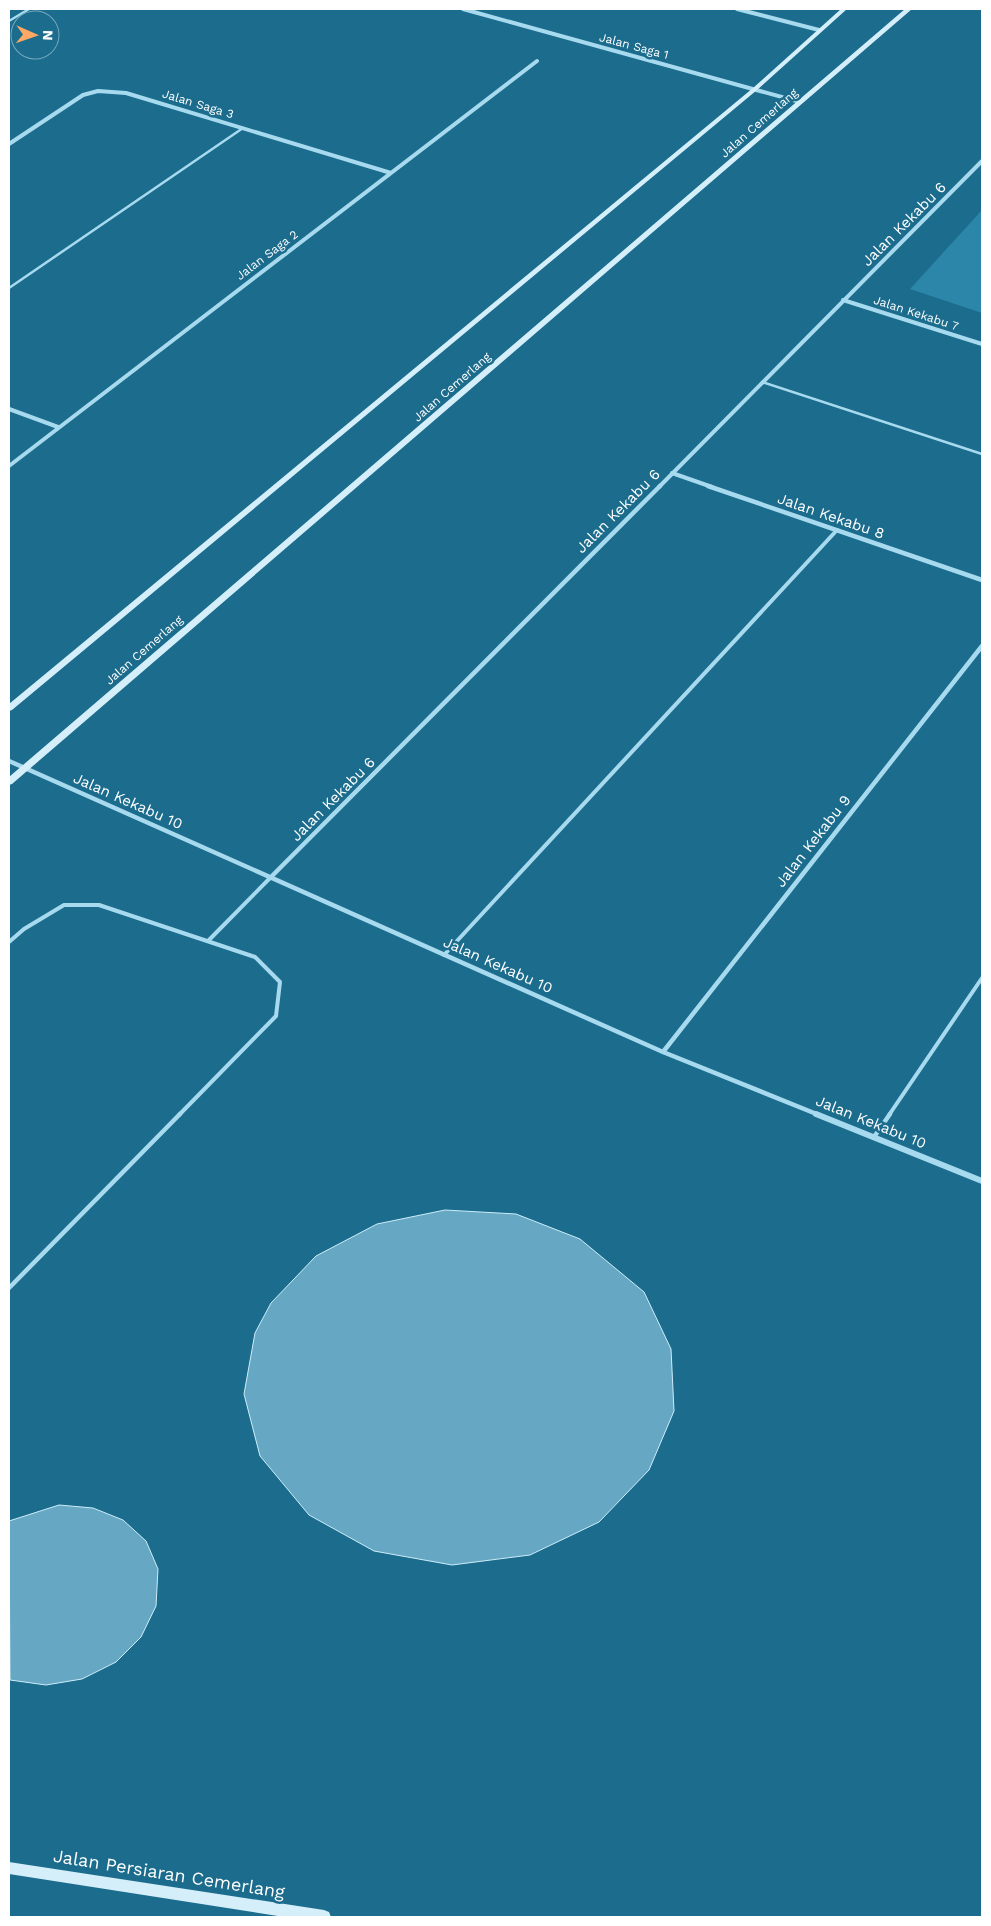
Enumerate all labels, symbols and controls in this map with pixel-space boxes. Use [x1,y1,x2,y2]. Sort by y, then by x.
north arrow [10,10,60,60]
text: N [40,30,56,41]
street label: Jalan Saga 1 [598,30,670,62]
street label: Jalan Cemerlang [717,85,801,160]
street label: Jalan Saga 3 [161,87,235,121]
street label: Jalan Kekabu 6 [858,178,950,270]
street label: Jalan Saga 2 [233,227,301,283]
street label: Jalan Kekabu 7 [872,293,960,333]
street label: Jalan Cemerlang [410,349,494,424]
street label: Jalan Kekabu 6 [572,465,664,557]
street label: Jalan Kekabu 8 [775,489,887,543]
street label: Jalan Cemerlang [102,612,186,687]
street label: Jalan Kekabu 6 [287,753,379,845]
street label: Jalan Kekabu 10 [71,769,185,833]
street label: Jalan Kekabu 9 [771,791,855,891]
street label: Jalan Kekabu 10 [441,933,555,997]
street label: Jalan Kekabu 10 [813,1092,929,1152]
street label: Jalan Persiaran Cemerlang [52,1845,287,1902]

